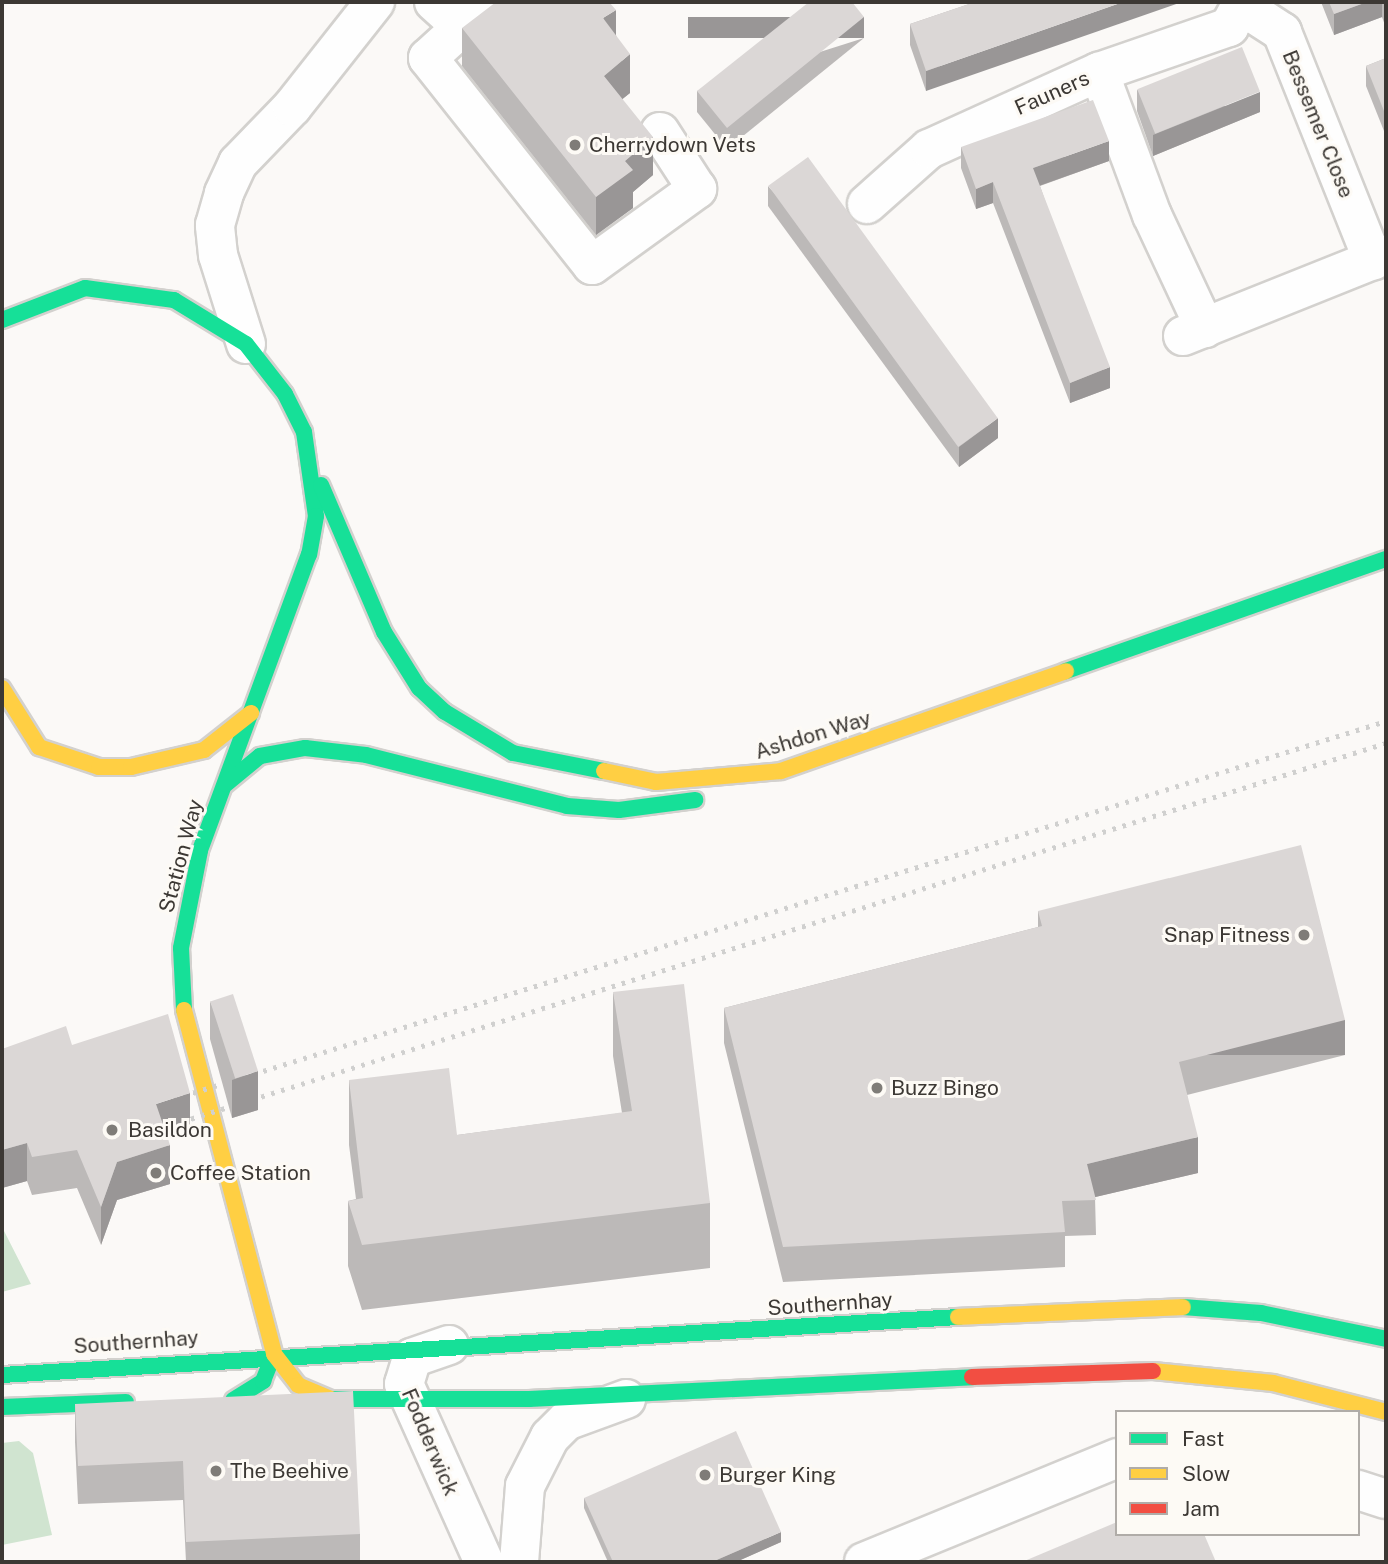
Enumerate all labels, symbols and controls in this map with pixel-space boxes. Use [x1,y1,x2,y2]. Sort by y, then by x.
street label: Bessemer Close [1277,46,1359,202]
street label: Fauners [1011,65,1093,121]
place label: Cherrydown Vets [589,132,756,158]
marker: Cherrydown Vets [567,137,583,153]
street label: Ashdon Way [752,705,874,765]
street label: Station Way [154,796,208,916]
place label: Snap Fitness [1164,922,1290,948]
marker: Snap Fitness [1296,927,1312,943]
place label: Buzz Bingo [891,1075,999,1101]
marker: Buzz Bingo [869,1080,885,1096]
place label: Basildon [128,1117,212,1143]
marker: Basildon [102,1120,122,1140]
place label: Coffee Station [170,1160,311,1186]
marker: Coffee Station [148,1165,164,1181]
street label: Southernhay [767,1287,893,1321]
street label: Southernhay [73,1325,199,1359]
street label: Fodderwick [396,1385,464,1499]
legend [1115,1410,1360,1536]
text: Fast [1182,1426,1224,1451]
place label: The Beehive [230,1458,349,1484]
text: Slow [1182,1461,1230,1486]
place label: Burger King [719,1462,836,1488]
marker: The Beehive [208,1463,224,1479]
marker: Burger King [697,1467,713,1483]
text: Jam [1182,1496,1220,1521]

